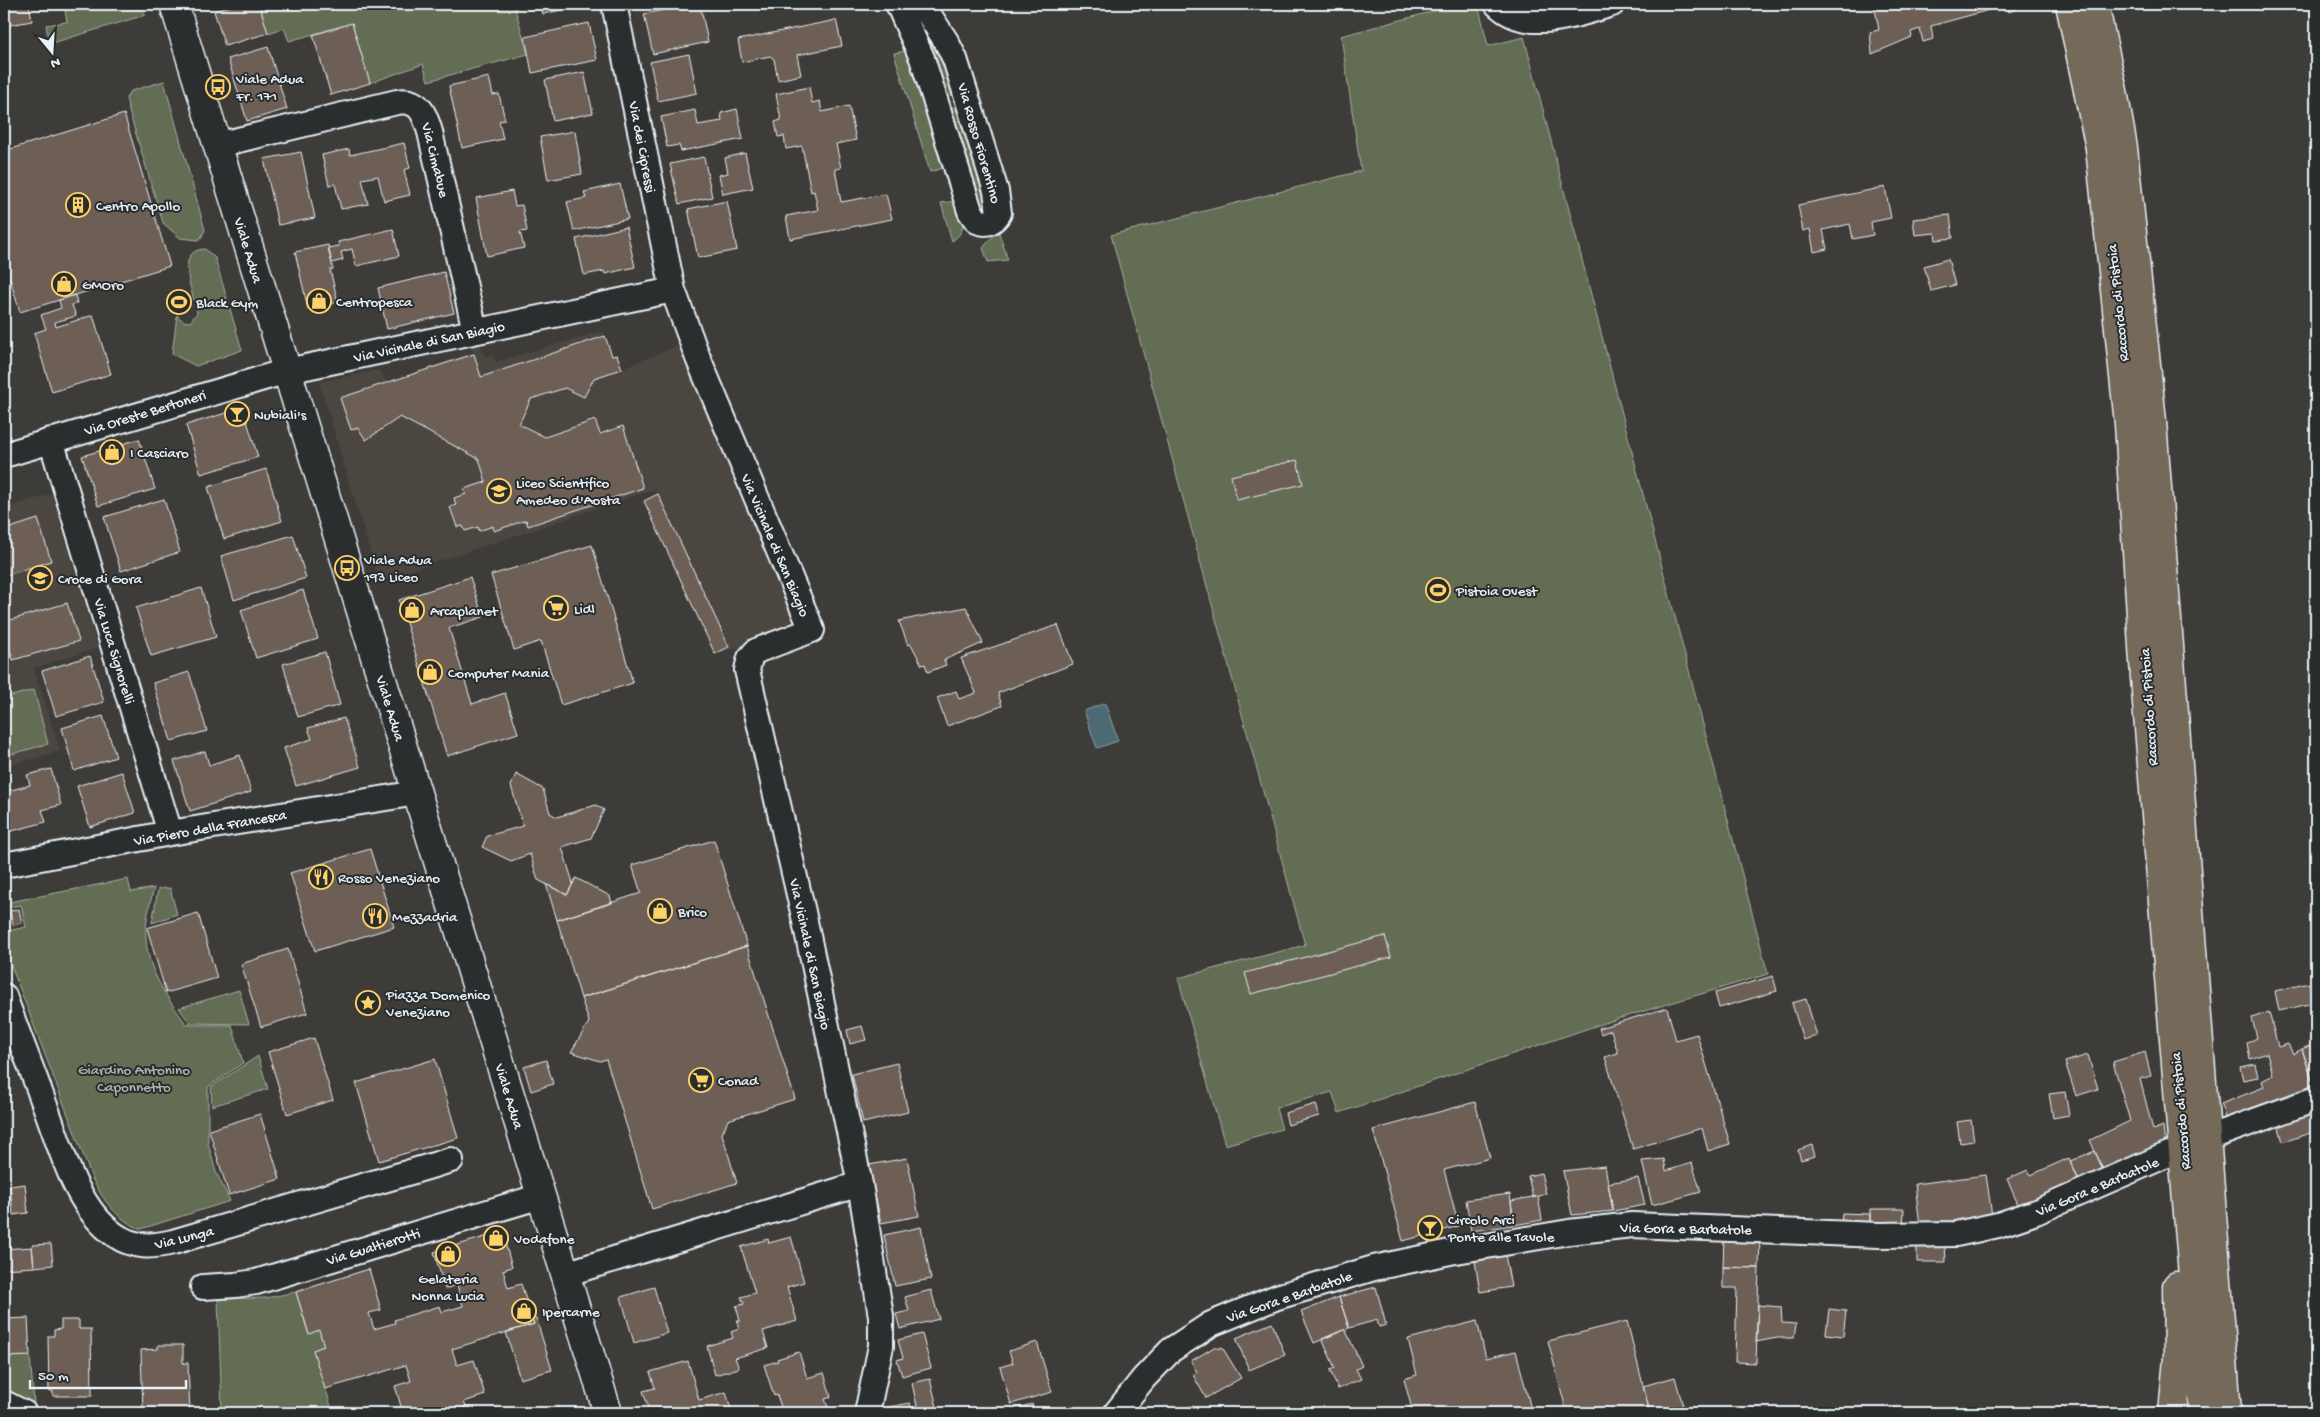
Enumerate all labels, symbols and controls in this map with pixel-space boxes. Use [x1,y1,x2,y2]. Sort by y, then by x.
north arrow [28,28,78,78]
text: N [48,52,62,71]
place label: Viale Adua Fr. 171 [235,71,304,106]
bus stop icon: Viale Adua Fr. 171 [205,74,231,100]
street label: Via Rosso Fiorentino [952,80,1004,206]
street label: Via dei Cipressi [623,99,659,195]
street label: Via Cimabue [416,120,452,200]
building icon: Centro Apollo [65,192,91,218]
place label: Centro Apollo [96,198,180,216]
street label: Viale Adua [228,215,266,286]
street label: Raccordo di Pistoia [2104,243,2134,362]
shop icon: GMOro [51,271,77,297]
place label: GMOro [82,277,124,295]
shop icon: Centropesca [306,288,332,314]
sports icon: Black Gym [166,289,192,315]
place label: Centropesca [336,294,413,312]
place label: Black Gym [195,295,258,313]
street label: Via Vicinale di San Biagio [351,318,507,368]
street label: Via Oreste Bertoneri [81,387,209,441]
bar icon: Nubiali's [224,401,250,427]
place label: Nubiali's [254,407,307,425]
shop icon: I Casciaro [99,439,125,465]
place label: I Casciaro [130,445,189,463]
street label: Via Vicinale di San Biagio [735,471,813,620]
place label: Liceo Scientifico Amedeo d'Aosta [516,475,621,510]
school or university icon: Liceo Scientifico Amedeo d'Aosta [486,478,512,504]
place label: Viale Adua 193 Liceo [363,552,432,587]
bus stop icon: Viale Adua 193 Liceo [334,555,360,581]
school or university icon: Croce di Gora [27,565,53,591]
place label: Croce di Gora [58,571,143,589]
sports icon: Pistoia Ovest [1425,577,1451,603]
place label: Pistoia Ovest [1455,583,1539,601]
supermarket icon: Lidl [543,595,569,621]
street label: Via Luca Signorelli [88,596,138,707]
shop icon: Arcaplanet [399,597,425,623]
place label: Lidl [574,601,595,619]
place label: Arcaplanet [430,603,499,621]
street label: Raccordo di Pistoia [2137,647,2163,766]
shop icon: Computer Mania [417,659,443,685]
place label: Computer Mania [448,665,550,683]
street label: Viale Adua [370,673,408,744]
street label: Via Piero della Francesca [132,807,289,851]
restaurant icon: Rosso Veneziano [308,864,334,890]
place label: Rosso Veneziano [338,870,440,888]
street label: Via Vicinale di San Biagio [784,876,834,1032]
shop icon: Brico [647,898,673,924]
restaurant icon: Mezzadria [362,903,388,929]
place label: Brico [677,904,707,922]
place label: Mezzadria [392,909,458,927]
place label: Piazza Domenico Veneziano [385,987,490,1022]
place icon: Piazza Domenico Veneziano [355,990,381,1016]
street label: Raccordo di Pistoia [2168,1051,2196,1170]
street label: Viale Adua [489,1061,527,1132]
park label: Giardino Antonino Caponnetto [78,1062,190,1097]
supermarket icon: Conad [688,1067,714,1093]
place label: Conad [718,1073,759,1091]
street label: Via Gora e Barbatole [2033,1154,2162,1222]
place label: Circolo Arci Ponte alle Tavole [1447,1212,1555,1247]
bar icon: Circolo Arci Ponte alle Tavole [1417,1215,1443,1241]
street label: Via Gora e Barbatole [1619,1220,1752,1240]
street label: Via Lunga [152,1223,216,1255]
street label: Via Gualtierotti [323,1225,423,1271]
shop icon: Vodafone [483,1225,509,1251]
place label: Vodafone [513,1231,575,1249]
shop icon: Gelateria Nonna Lucia [435,1241,461,1267]
street label: Via Gora e Barbatole [1224,1268,1355,1328]
place label: Gelateria Nonna Lucia [412,1271,485,1306]
shop icon: Ipercarne [511,1298,537,1324]
place label: Ipercarne [542,1304,600,1322]
scale bar [30,1357,186,1389]
text: 50 m [38,1368,69,1386]

